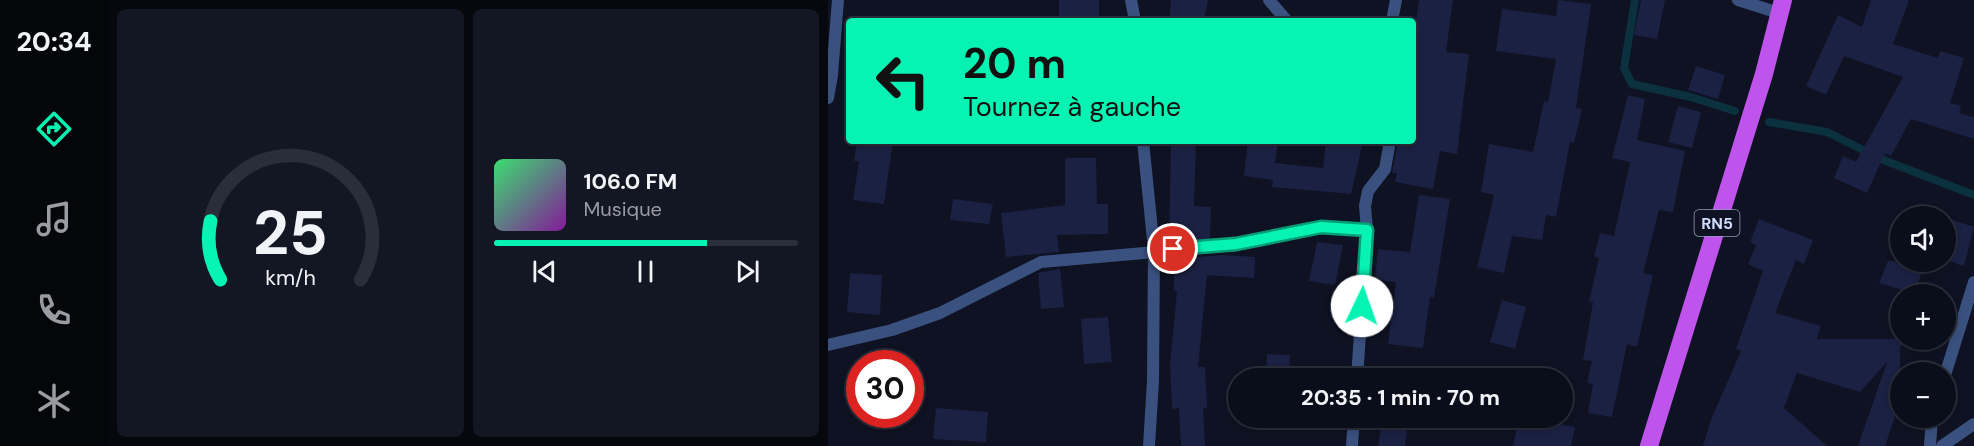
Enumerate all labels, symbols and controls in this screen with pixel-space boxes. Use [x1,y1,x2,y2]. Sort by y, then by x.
text: 20:34 [16,24,92,59]
text: 20 m [963,36,1066,91]
icon: left [864,42,942,120]
text: Tournez à gauche [963,89,1181,124]
icon: directions [33,108,75,150]
text: 106.0 FM [584,167,677,196]
text: 25 [253,192,328,273]
text: Musique [584,196,662,222]
icon: music [33,198,75,240]
map controls [1890,206,1956,428]
button: sound [1890,206,1956,272]
road number: RN5 [1694,210,1740,236]
pin [1147,223,1198,274]
icon: arrive [1156,232,1189,265]
icon: previous [528,255,561,288]
icon: pause [629,255,662,288]
icon: next [731,255,764,288]
text: km/h [265,264,316,292]
position arrow [1330,274,1394,338]
button: + [1890,284,1956,350]
icon: phone [33,289,75,331]
speed limit sign: 30 [846,350,924,428]
button: − [1890,362,1956,428]
icon: climate [33,380,75,422]
text: 20:35 · 1 min · 70 m [1301,383,1500,412]

